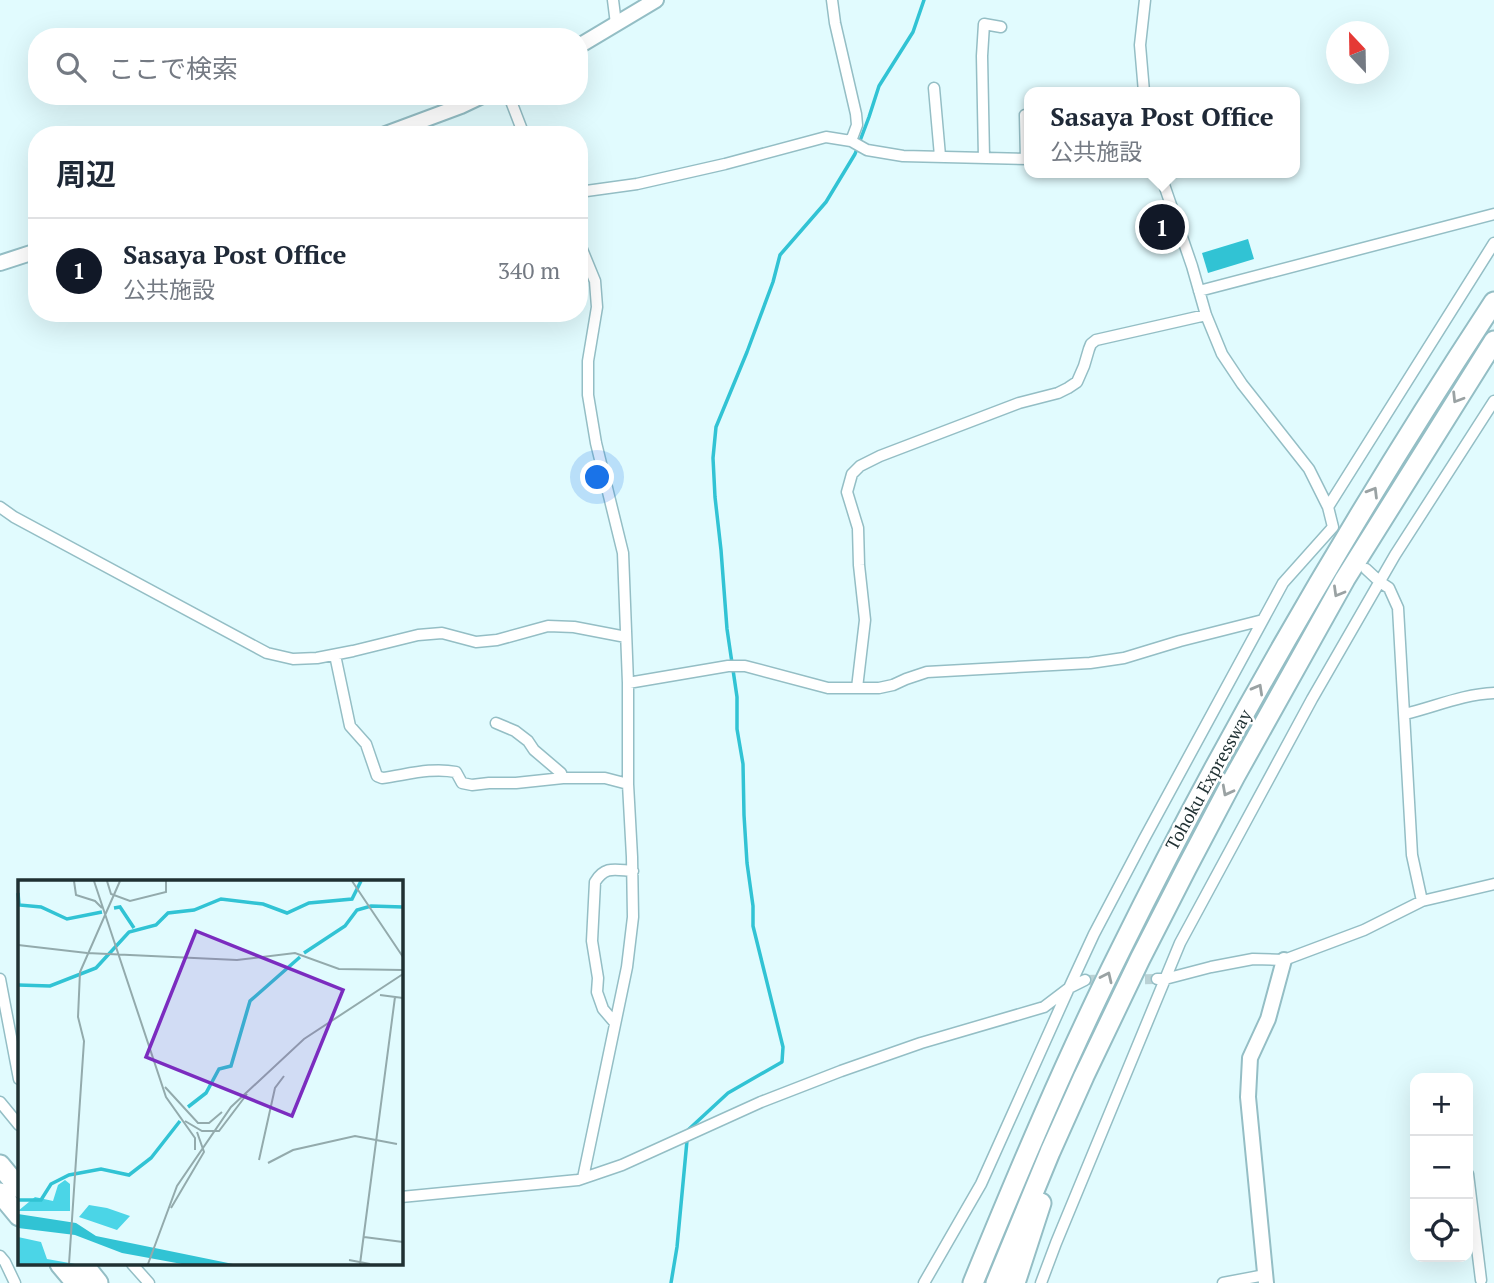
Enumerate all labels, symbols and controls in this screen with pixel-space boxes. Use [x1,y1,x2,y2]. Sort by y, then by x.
north arrow [1326,21,1389,84]
search box [28,28,588,105]
icon: search [52,48,90,86]
text: ここで検索 [108,51,238,85]
popup [1024,87,1300,178]
text: Sasaya Post Office [1050,99,1274,133]
text: 公共施設 [1050,136,1142,167]
text: 周辺 [56,154,116,194]
pin: 1 [1139,201,1185,253]
text: Sasaya Post Office [123,237,347,271]
text: 1 [73,255,86,286]
text: 340 m [498,255,560,286]
text: 公共施設 [123,274,215,305]
one-way arrow [1453,391,1466,404]
your location [580,460,614,494]
one-way arrow [1364,487,1377,500]
one-way arrow [1333,585,1346,597]
one-way arrow [1250,684,1263,696]
street label: Tohoku Expressway [1159,704,1257,854]
one-way arrow [1222,784,1236,796]
inset map [18,880,402,1266]
one-way arrow [1099,972,1113,984]
map controls [1410,1073,1473,1262]
button: + [1410,1073,1473,1136]
button: − [1410,1136,1473,1199]
button: locate [1410,1199,1473,1262]

